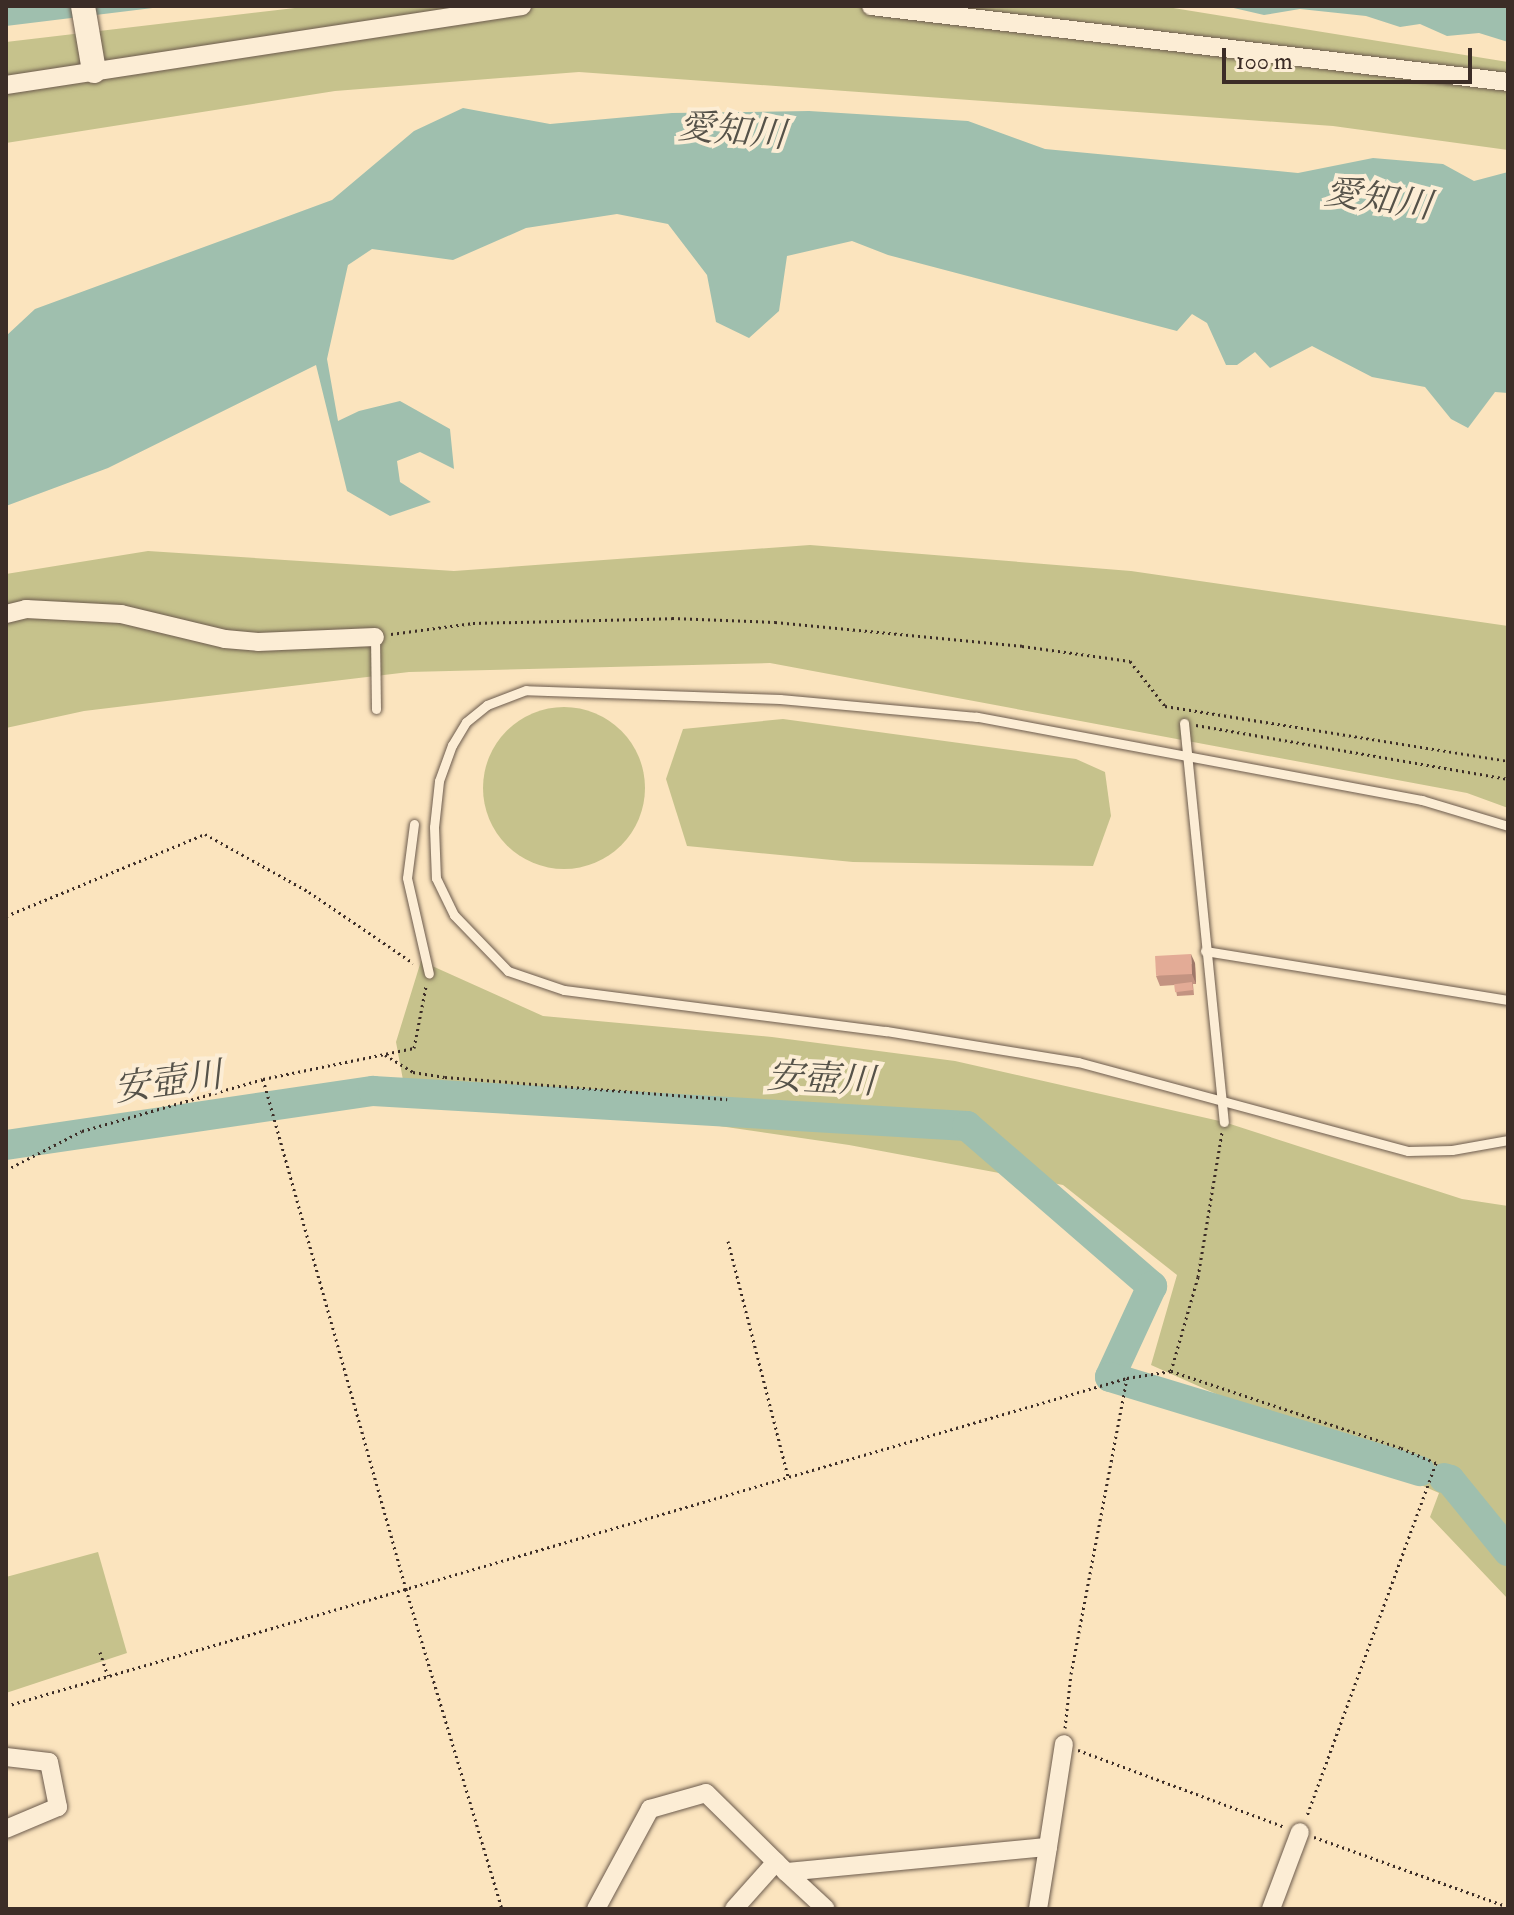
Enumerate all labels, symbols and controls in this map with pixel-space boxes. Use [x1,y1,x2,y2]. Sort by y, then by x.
scale bar [1226,32,1476,82]
text: 100 m [1236,46,1293,77]
water label: 愛知川 [676,105,788,157]
water label: 愛知川 [1322,170,1434,228]
water label: 安壺川 [112,1053,224,1111]
water label: 安壺川 [766,1055,876,1103]

